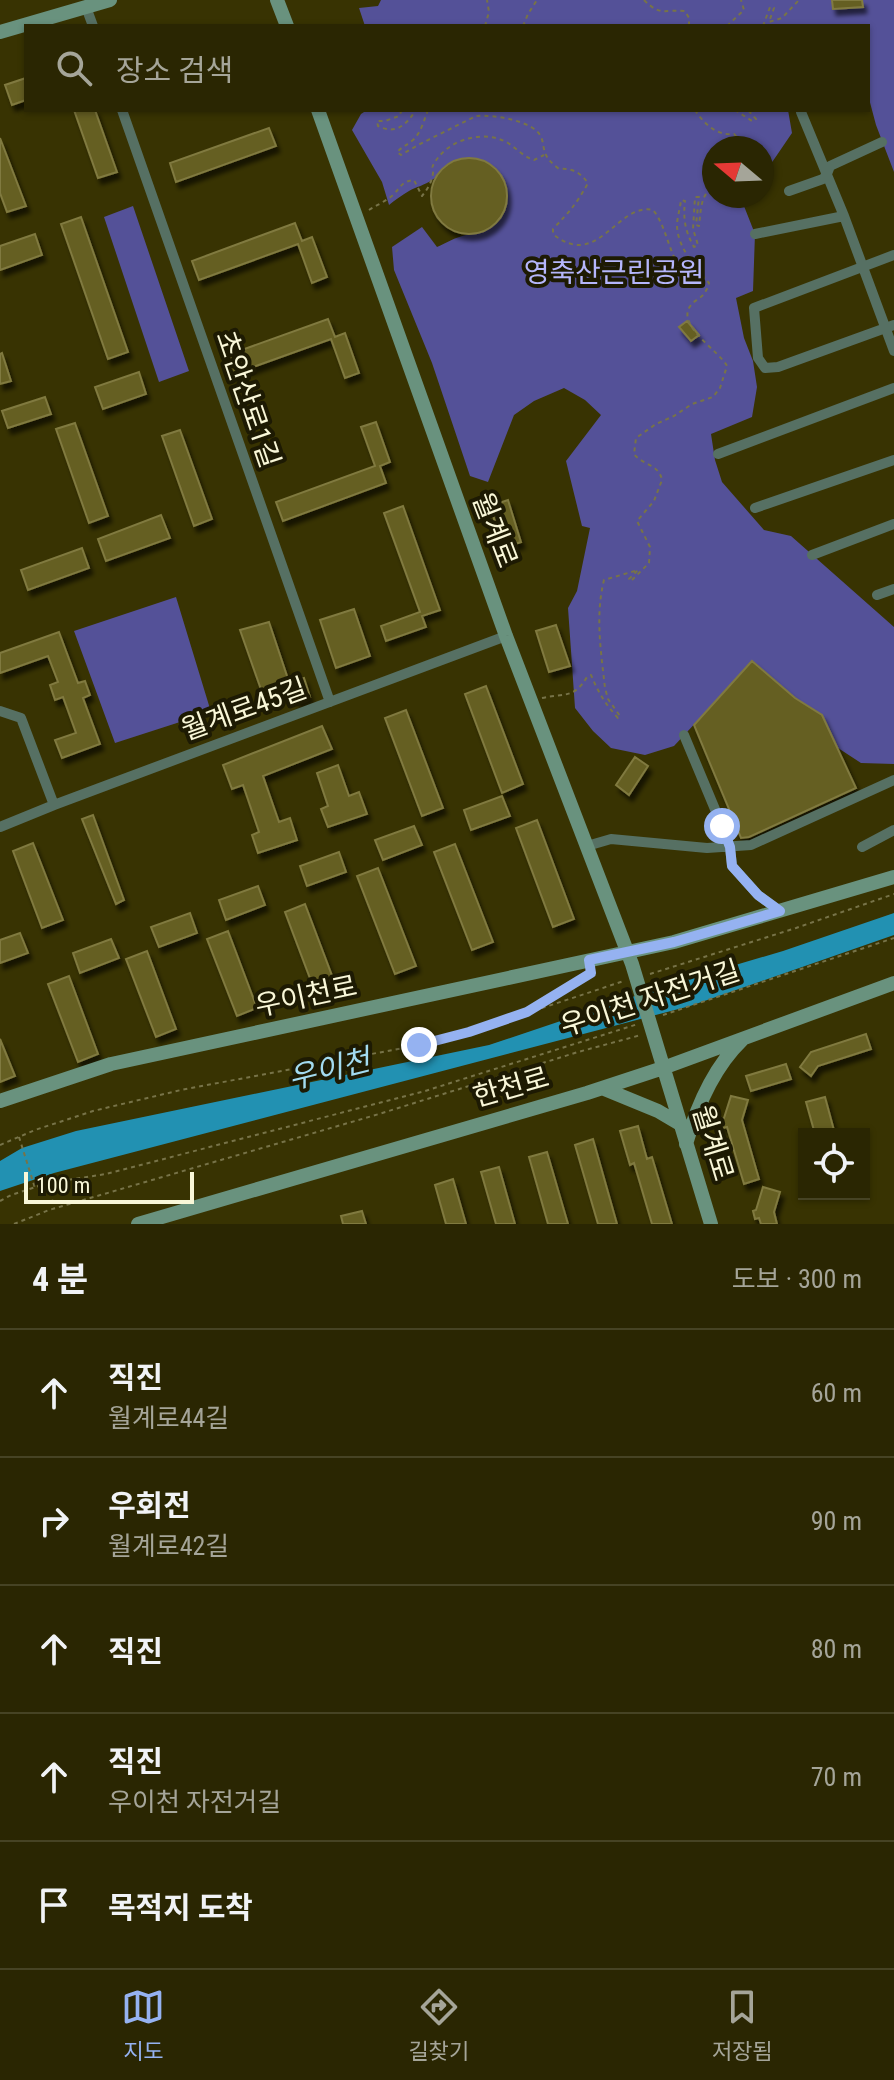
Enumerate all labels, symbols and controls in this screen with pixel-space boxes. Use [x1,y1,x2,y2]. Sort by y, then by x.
search box [24,24,870,112]
icon: search [52,46,96,90]
text: 장소 검색 [116,53,233,88]
north arrow [702,136,774,208]
park label: 영축산근린공원 [524,256,704,289]
street label: 초안산로1길 [209,326,287,472]
street label: 월계로 [466,488,524,572]
street label: 월계로45길 [177,671,311,747]
route start [704,808,740,844]
street label: 우이천 자전거길 [556,953,744,1043]
street label: 우이천로 [252,969,360,1023]
route end [401,1027,437,1063]
water label: 우이천 [285,1041,377,1096]
street label: 한천로 [469,1060,553,1114]
street label: 월계로 [686,1101,740,1185]
map controls [798,1128,870,1200]
button: locate [798,1128,870,1200]
scale bar [24,1168,194,1204]
text: 100 m [36,1173,90,1198]
text: 4 분 [32,1259,88,1299]
text: 도보 · 300 m [732,1264,862,1294]
text: 직진 [108,1360,163,1395]
icon: ahead [32,1371,76,1415]
text: 60 m [811,1378,862,1408]
text: 월계로44길 [108,1403,229,1433]
text: 우회전 [108,1488,191,1523]
icon: right [32,1499,76,1543]
text: 90 m [811,1506,862,1536]
text: 월계로42길 [108,1531,229,1561]
icon: ahead [32,1627,76,1671]
text: 직진 [108,1634,163,1669]
text: 80 m [811,1634,862,1664]
text: 직진 [108,1744,163,1779]
icon: ahead [32,1755,76,1799]
text: 70 m [811,1762,862,1792]
text: 우이천 자전거길 [108,1787,281,1817]
icon: arrive [32,1883,76,1927]
text: 목적지 도착 [108,1890,253,1925]
tab: 지도 [121,1985,165,2065]
tab: 길찾기 [408,1985,469,2065]
tab: 저장됨 [712,1985,773,2065]

